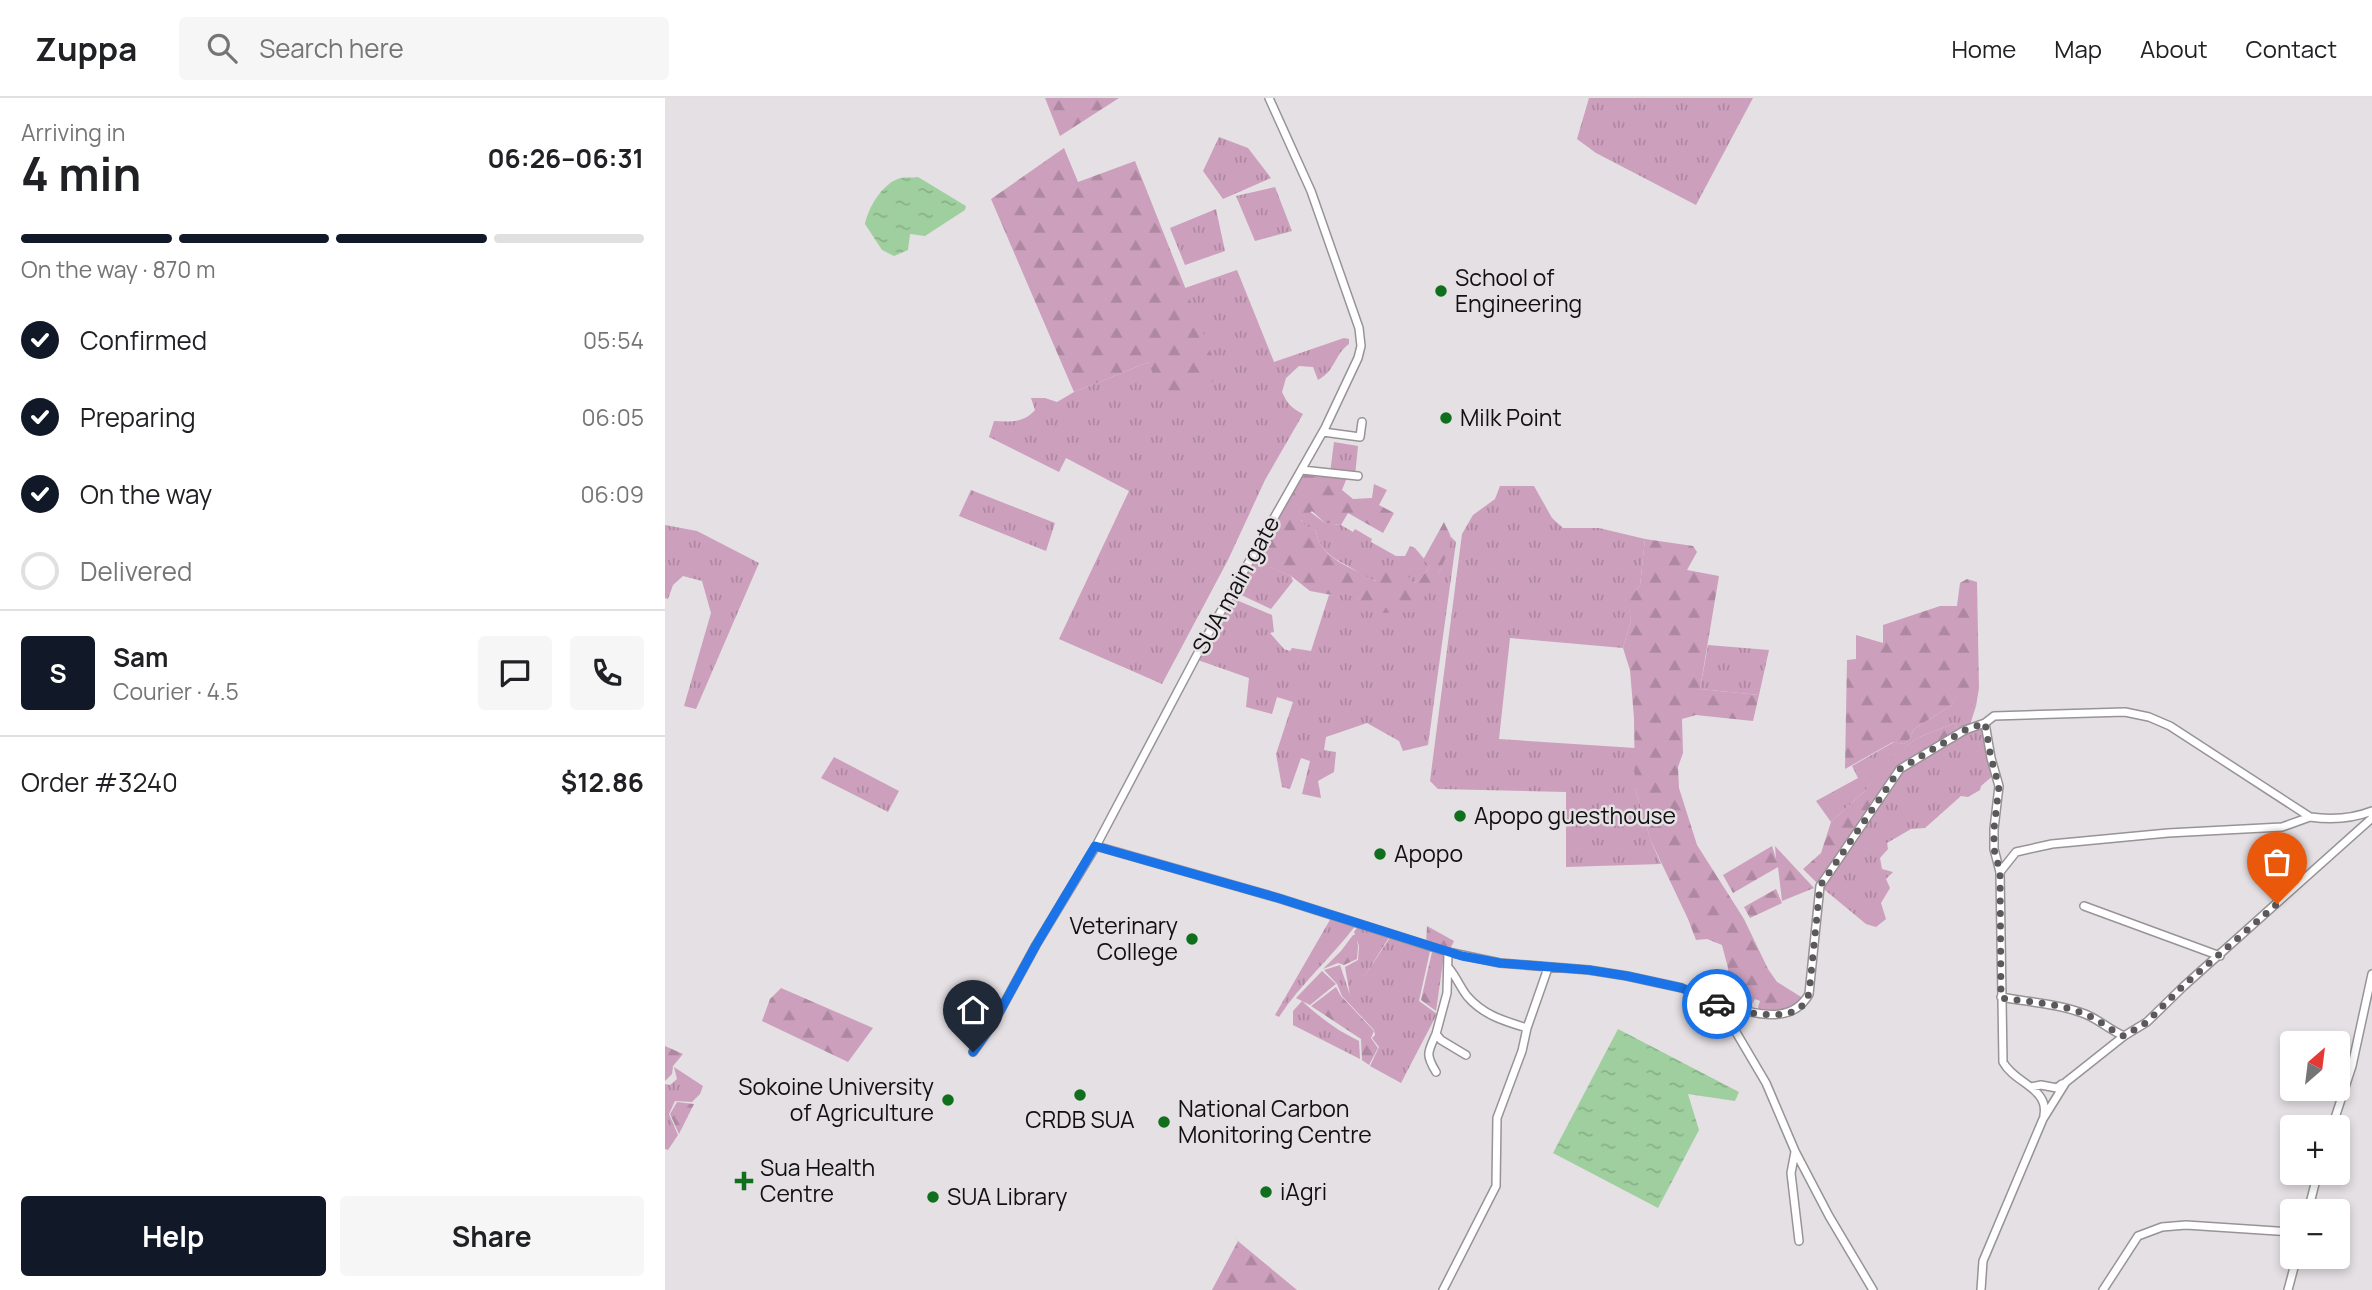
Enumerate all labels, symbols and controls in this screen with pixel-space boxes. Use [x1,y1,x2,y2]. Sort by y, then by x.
search box [179,17,669,80]
text: Zuppa [35,26,137,71]
icon: search [203,29,241,67]
text: Search here [259,30,404,66]
text: Home [1951,32,2016,65]
text: Map [2054,32,2102,65]
text: About [2140,32,2208,65]
text: Contact [2246,32,2337,65]
text: Arriving in [21,116,126,148]
text: 06:26–06:31 [487,140,644,176]
text: 4 min [21,142,141,205]
text: On the way · 870 m [21,253,215,285]
place label: School of Engineering [1455,261,1582,319]
marker: School of Engineering [1433,283,1449,299]
icon: check [21,321,59,359]
text: Confirmed [80,322,207,358]
text: 05:54 [583,324,644,356]
icon: check [21,398,59,436]
text: Preparing [80,399,196,435]
text: 06:05 [582,401,644,433]
place label: Milk Point [1460,401,1562,433]
marker: Milk Point [1438,410,1454,426]
icon: check [21,475,59,513]
text: On the way [80,476,212,512]
text: 06:09 [581,478,644,510]
street label: SUA main gate [1184,510,1286,659]
text: Delivered [80,553,192,589]
button: chat [478,636,552,710]
button: phone [570,636,644,710]
text: Sam [113,639,168,675]
text: S [49,655,67,691]
text: Courier · 4.5 [113,675,239,707]
text: Order #3240 [21,764,178,800]
text: $12.86 [561,764,644,800]
place label: Apopo guesthouse [1474,799,1676,831]
marker: Apopo guesthouse [1452,808,1468,824]
pin [2247,832,2307,904]
place label: Apopo [1394,837,1463,869]
icon: bag [2258,843,2296,881]
marker: Apopo [1372,846,1388,862]
place label: Veterinary College [1069,909,1178,967]
marker: Veterinary College [1184,931,1200,947]
courier [1682,969,1752,1039]
pin [943,980,1003,1052]
icon: car [1698,985,1736,1023]
icon: home [954,991,992,1029]
north arrow [2280,1031,2350,1101]
map controls [2280,1031,2350,1269]
place label: Sokoine University of Agriculture [738,1070,934,1128]
marker: CRDB SUA [1072,1087,1088,1103]
marker: Sokoine University of Agriculture [940,1092,956,1108]
place label: National Carbon Monitoring Centre [1178,1092,1372,1150]
place label: CRDB SUA [1025,1103,1135,1135]
marker: National Carbon Monitoring Centre [1156,1114,1172,1130]
button: + [2280,1115,2350,1185]
place label: Sua Health Centre [760,1151,875,1209]
marker: Sua Health Centre [734,1171,754,1191]
place label: iAgri [1280,1175,1327,1207]
place label: SUA Library [947,1180,1067,1212]
marker: iAgri [1258,1184,1274,1200]
marker: SUA Library [925,1189,941,1205]
button: Help [21,1196,326,1276]
button: Share [340,1196,644,1276]
button: − [2280,1199,2350,1269]

